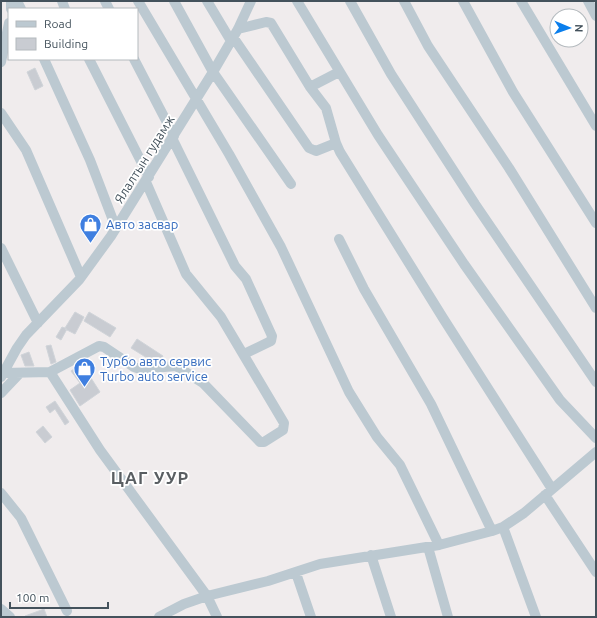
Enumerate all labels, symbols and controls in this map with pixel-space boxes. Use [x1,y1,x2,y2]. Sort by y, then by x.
legend [8,8,138,60]
north arrow [549,8,589,48]
text: Road [44,17,72,30]
text: N [573,24,585,33]
text: Building [44,37,88,50]
street label: Ялалтын гудамж [111,112,177,206]
shop icon: Авто засвар [77,211,103,244]
place label: Авто засвар [106,217,178,231]
place label: Турбо авто сервис Turbo auto service [100,354,211,383]
shop icon: Турбо авто сервис Turbo auto service [72,355,98,388]
district label: ЦАГ УУР [111,468,189,487]
scale bar [10,584,108,610]
text: 100 m [16,591,49,604]

